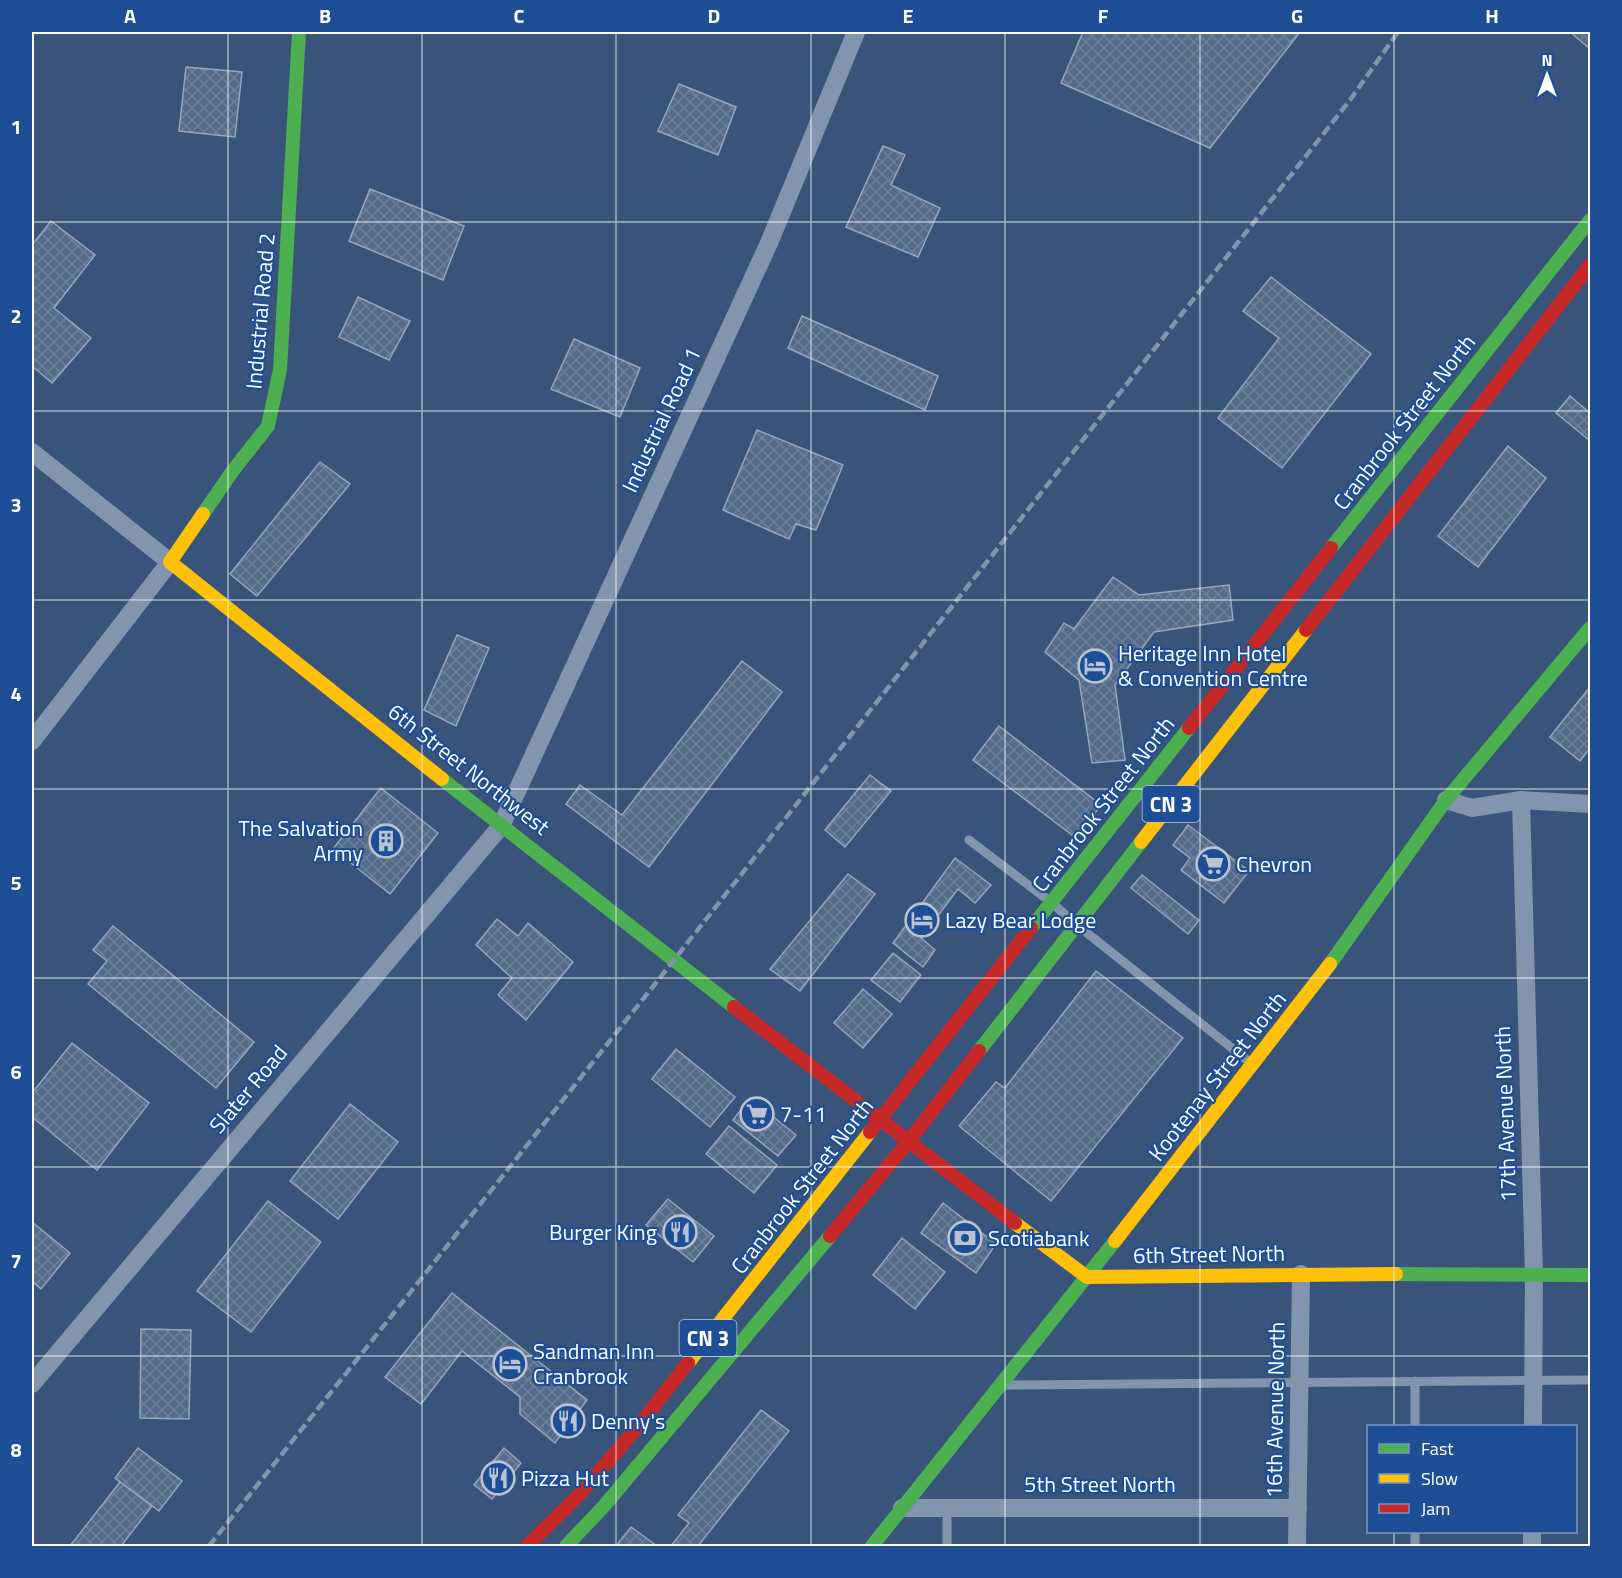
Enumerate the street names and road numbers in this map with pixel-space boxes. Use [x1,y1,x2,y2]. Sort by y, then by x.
street label: Industrial Road 2 [236,231,284,391]
street label: Cranbrook Street North [1324,327,1484,517]
street label: Industrial Road 1 [612,342,710,498]
street label: 6th Street Northwest [381,695,557,843]
street label: Cranbrook Street North [1023,709,1183,899]
road number: CN 3 [1142,786,1200,822]
street label: Kootenay Street North [1140,984,1294,1168]
street label: 17th Avenue North [1485,1025,1525,1203]
street label: Slater Road [201,1037,295,1141]
street label: Cranbrook Street North [722,1091,882,1281]
street label: 6th Street North [1133,1236,1285,1272]
road number: CN 3 [680,1320,736,1356]
street label: 16th Avenue North [1256,1322,1294,1498]
street label: 5th Street North [1024,1467,1176,1501]

